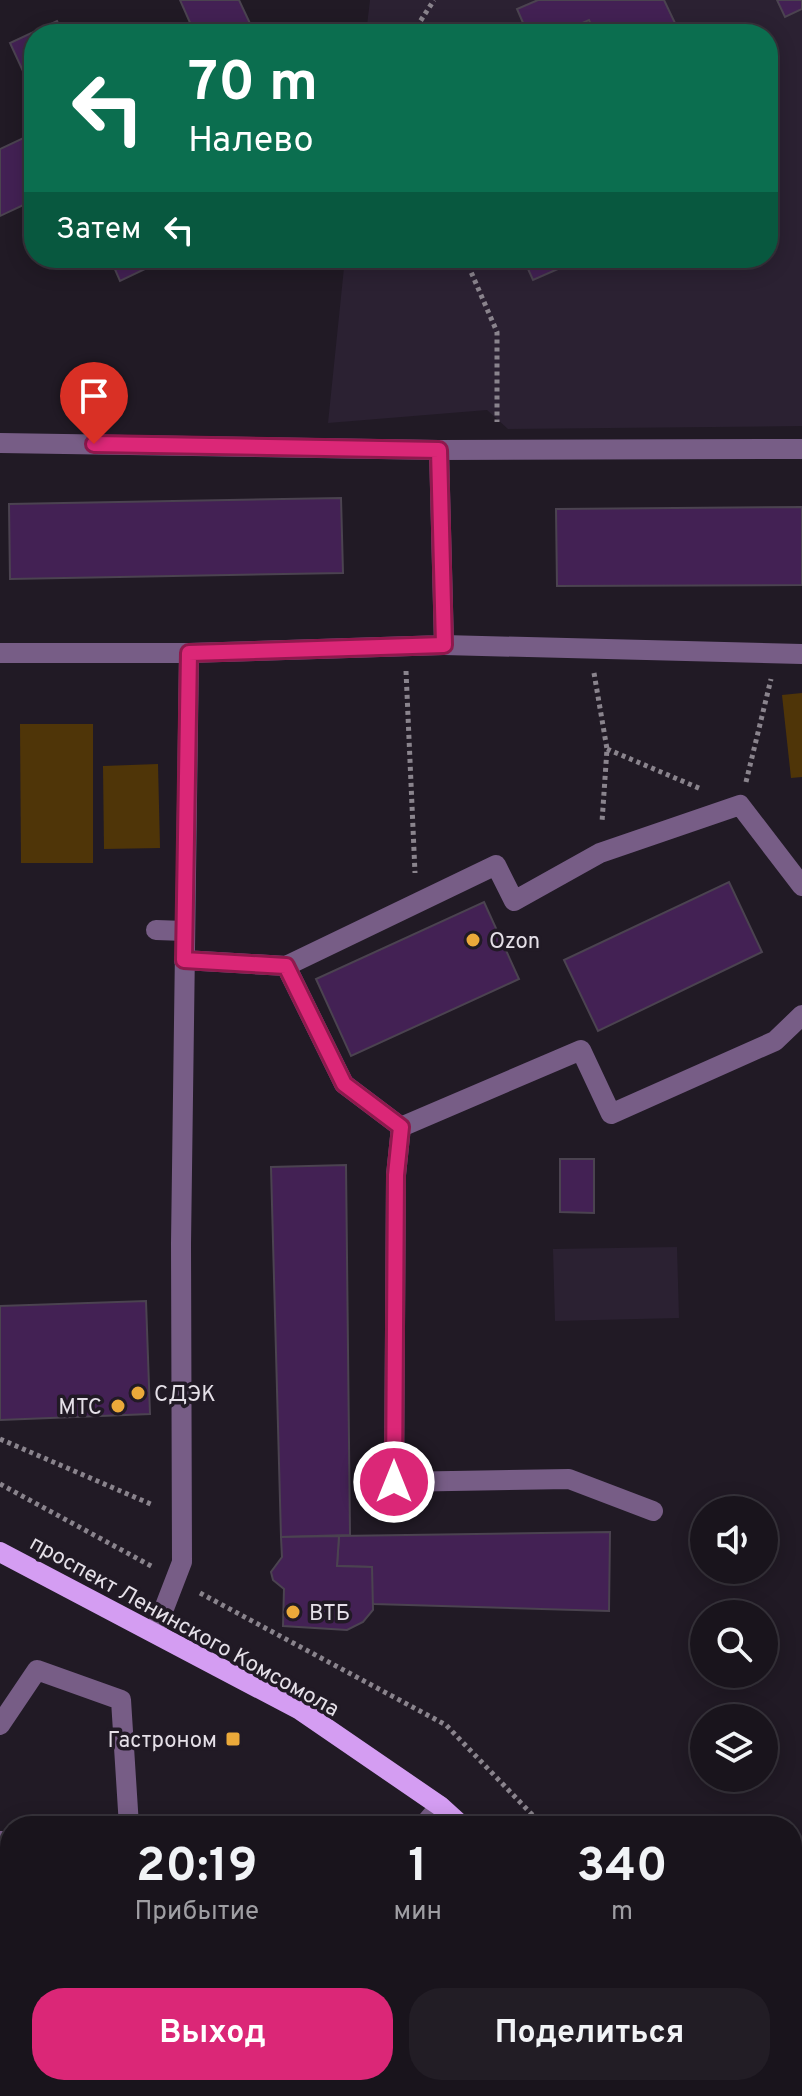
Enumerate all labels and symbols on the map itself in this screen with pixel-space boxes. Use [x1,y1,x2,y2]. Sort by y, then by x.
pin [60,362,128,444]
place label: Ozon [489,929,540,956]
marker: Ozon [464,931,482,949]
place label: СДЭК [154,1382,216,1409]
marker: СДЭК [129,1384,147,1402]
place label: МТС [58,1395,102,1422]
marker: МТС [109,1397,127,1415]
position arrow [352,1440,436,1524]
street label: проспект Ленинского Комсомола [24,1531,343,1724]
place label: ВТБ [309,1601,350,1628]
marker: ВТБ [284,1603,302,1621]
place label: Гастроном [107,1728,217,1755]
marker: Гастроном [224,1730,242,1748]

